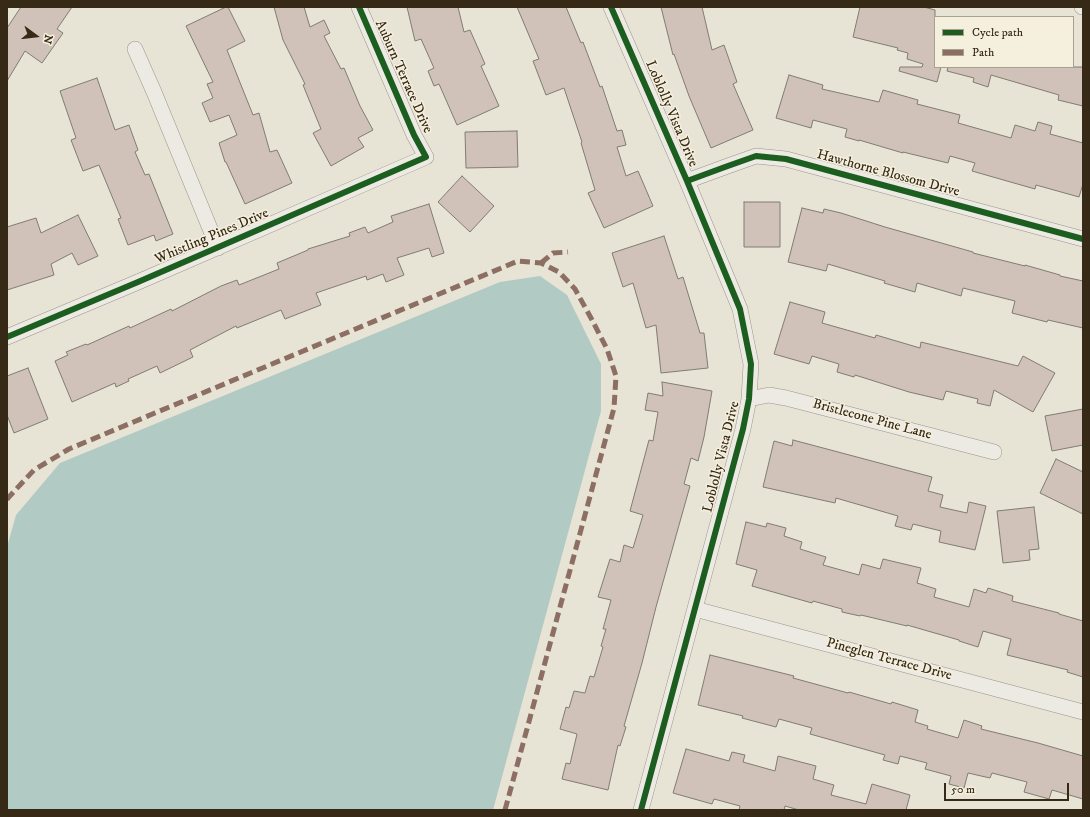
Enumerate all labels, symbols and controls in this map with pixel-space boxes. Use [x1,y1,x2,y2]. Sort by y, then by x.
north arrow [16,16,56,56]
legend [934,16,1074,68]
street label: Auburn Terrace Drive [371,18,435,136]
text: Cycle path [972,25,1023,40]
text: N [40,33,56,45]
text: Path [972,45,994,60]
street label: Loblolly Vista Drive [641,58,701,170]
street label: Hawthorne Blossom Drive [815,147,961,201]
street label: Whistling Pines Drive [153,205,271,269]
street label: Bristlecone Pine Lane [811,396,933,444]
street label: Loblolly Vista Drive [700,400,744,514]
street label: Pineglen Terrace Drive [824,635,954,685]
scale bar [946,775,1071,801]
text: 50 m [951,782,975,797]

